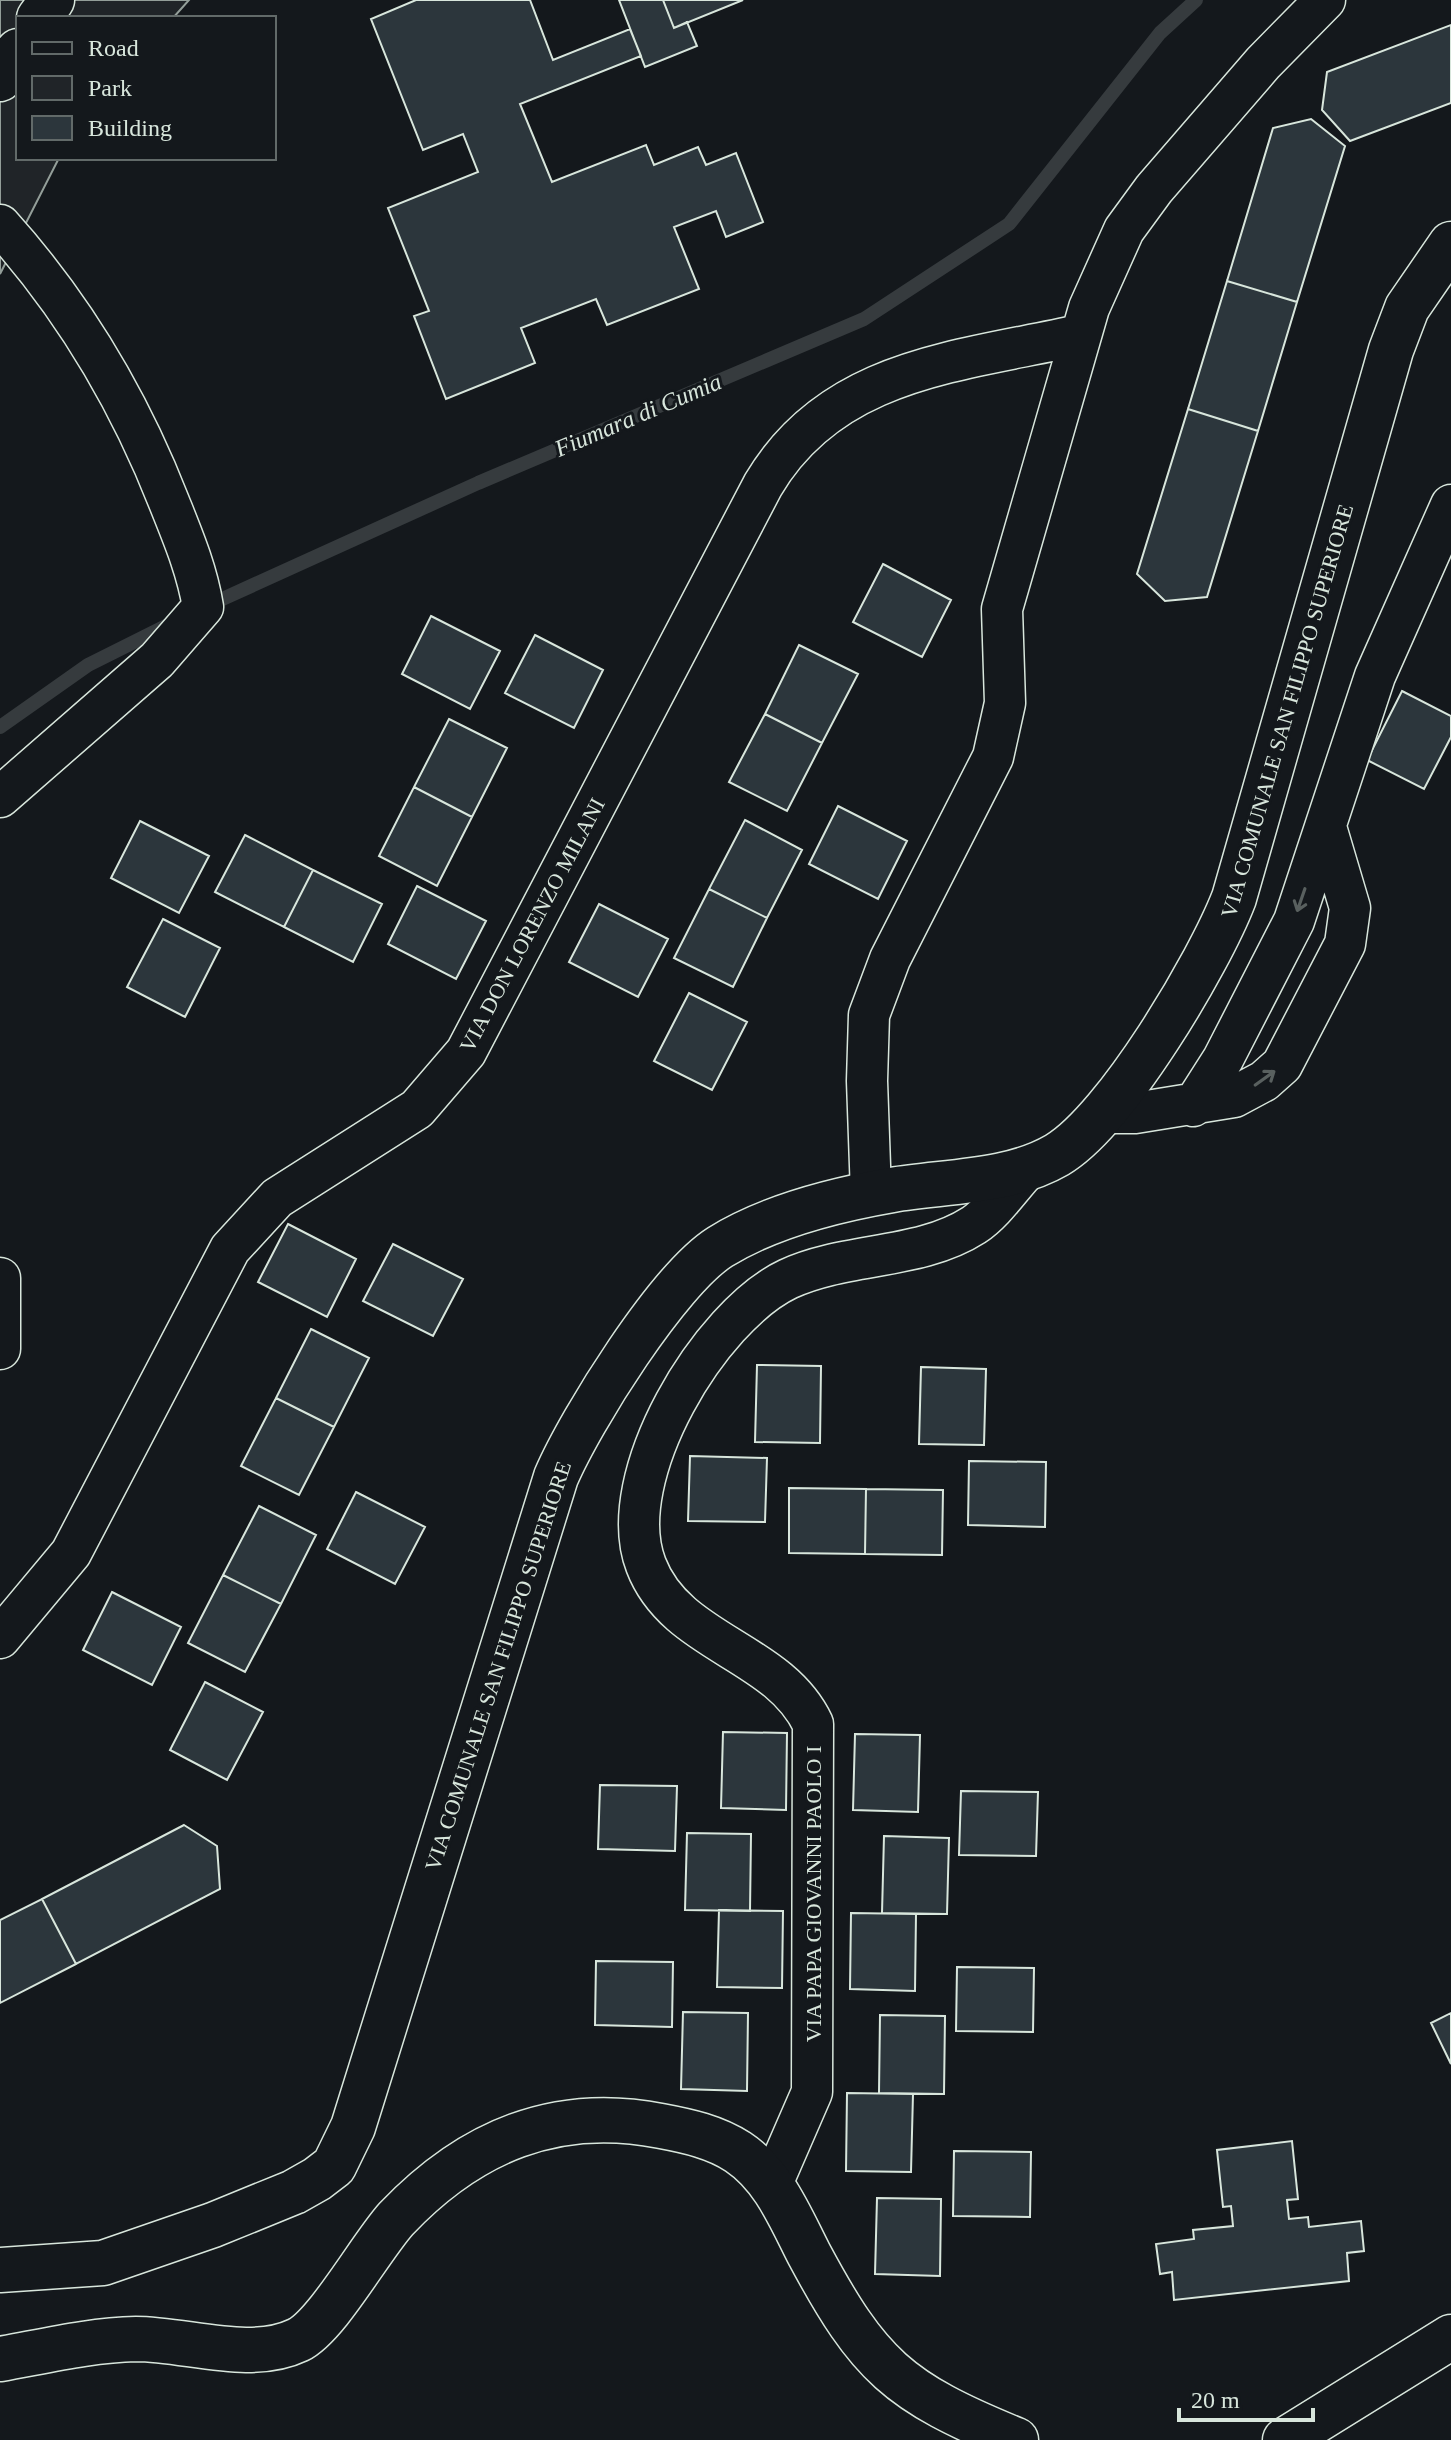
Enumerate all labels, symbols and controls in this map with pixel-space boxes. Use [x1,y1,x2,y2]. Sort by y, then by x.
legend [16,16,276,160]
text: Road [88,35,139,61]
text: Park [88,75,132,101]
text: Building [88,115,172,141]
water label: Fiumara di Cumia [550,368,725,462]
street label: VIA COMUNALE SAN FILIPPO SUPERIORE [1216,501,1358,921]
street label: VIA DON LORENZO MILANI [454,794,610,1056]
one-way arrow [1292,887,1307,912]
one-way arrow [1254,1070,1275,1087]
street label: VIA COMUNALE SAN FILIPPO SUPERIORE [420,1458,576,1874]
street label: VIA PAPA GIOVANNI PAOLO I [801,1746,826,2042]
scale bar [1179,2372,1313,2422]
text: 20 m [1191,2387,1240,2413]

